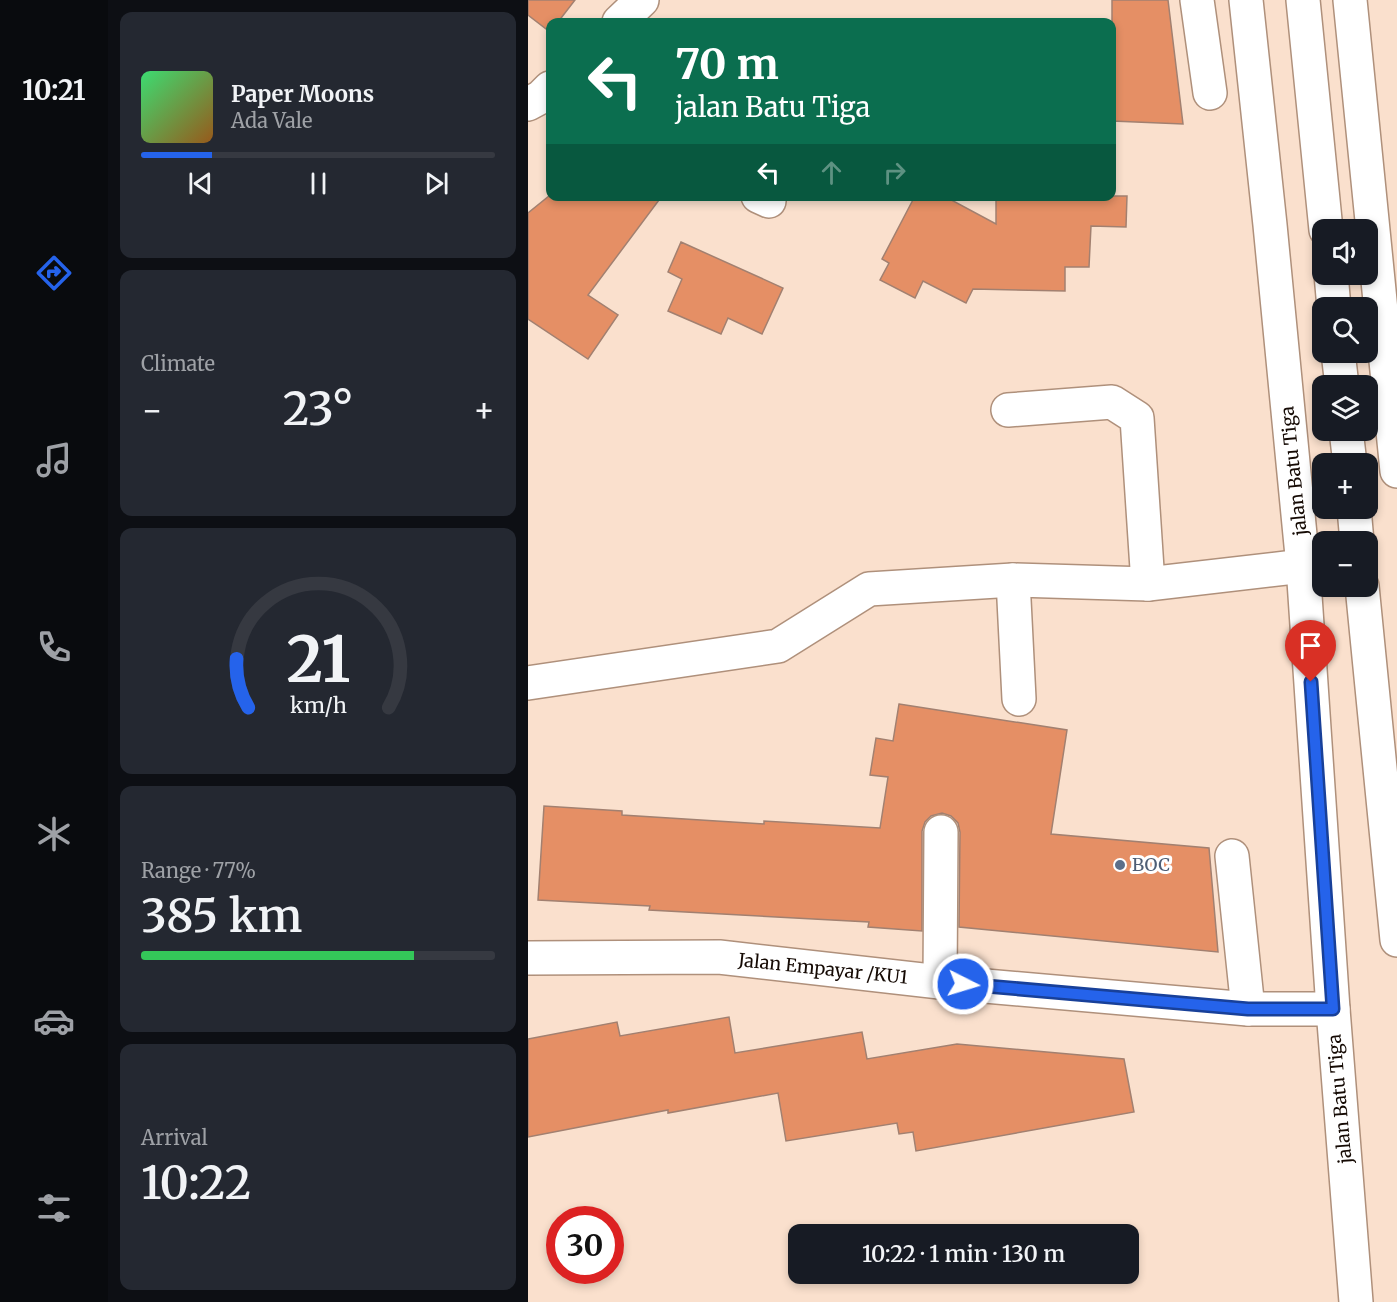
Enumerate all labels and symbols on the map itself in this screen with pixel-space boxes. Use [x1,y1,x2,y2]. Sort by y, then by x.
street label: jalan Batu Tiga [1275,405,1312,538]
pin [1285,620,1336,682]
place label: BOC [1132,853,1170,876]
marker: BOC [1113,858,1127,872]
street label: Jalan Empayar /KU1 [736,948,909,989]
position arrow [931,952,995,1016]
street label: jalan Batu Tiga [1322,1033,1357,1166]
speed limit sign: 30 [546,1206,624,1284]

